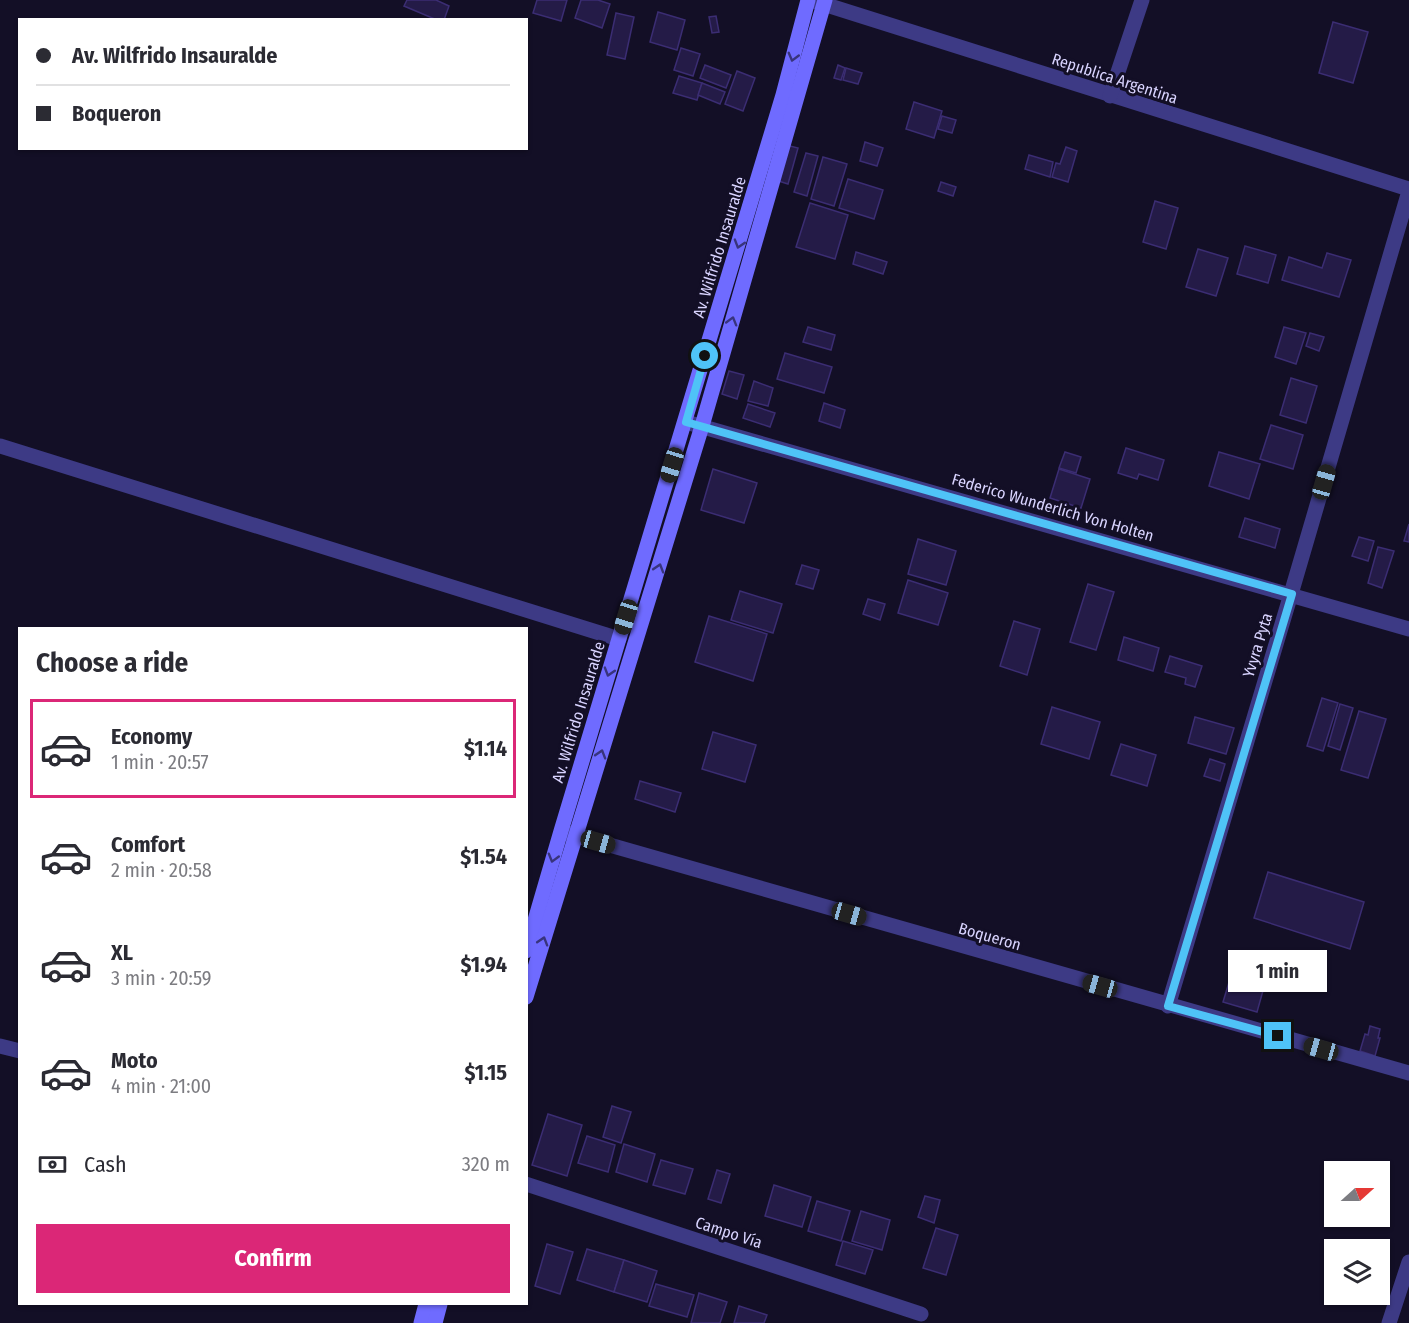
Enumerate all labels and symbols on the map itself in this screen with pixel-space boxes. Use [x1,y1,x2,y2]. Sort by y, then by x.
street label: Republica Argentina [1050,49,1180,108]
one-way arrow [788,51,801,61]
street label: Av. Wilfrido Insauralde [689,174,750,320]
one-way arrow [734,238,746,249]
one-way arrow [725,316,737,327]
route start [691,342,718,369]
car [658,445,686,485]
car [1310,462,1338,502]
street label: Federico Wunderlich Von Holten [950,470,1156,545]
one-way arrow [651,563,664,574]
car [612,597,640,637]
street label: Yvyra Pyta [1239,610,1276,680]
street label: Av. Wilfrido Insauralde [548,639,609,785]
one-way arrow [604,666,616,677]
one-way arrow [593,749,606,760]
car [578,828,618,856]
one-way arrow [548,852,560,863]
car [829,900,869,928]
street label: Boqueron [956,919,1023,954]
one-way arrow [536,936,548,947]
callout: 1 min [1228,949,1328,991]
car [1080,972,1120,1000]
route end [1264,1022,1291,1049]
car [1301,1035,1341,1063]
north arrow [1324,1161,1390,1227]
street label: Campo Vía [693,1213,765,1252]

